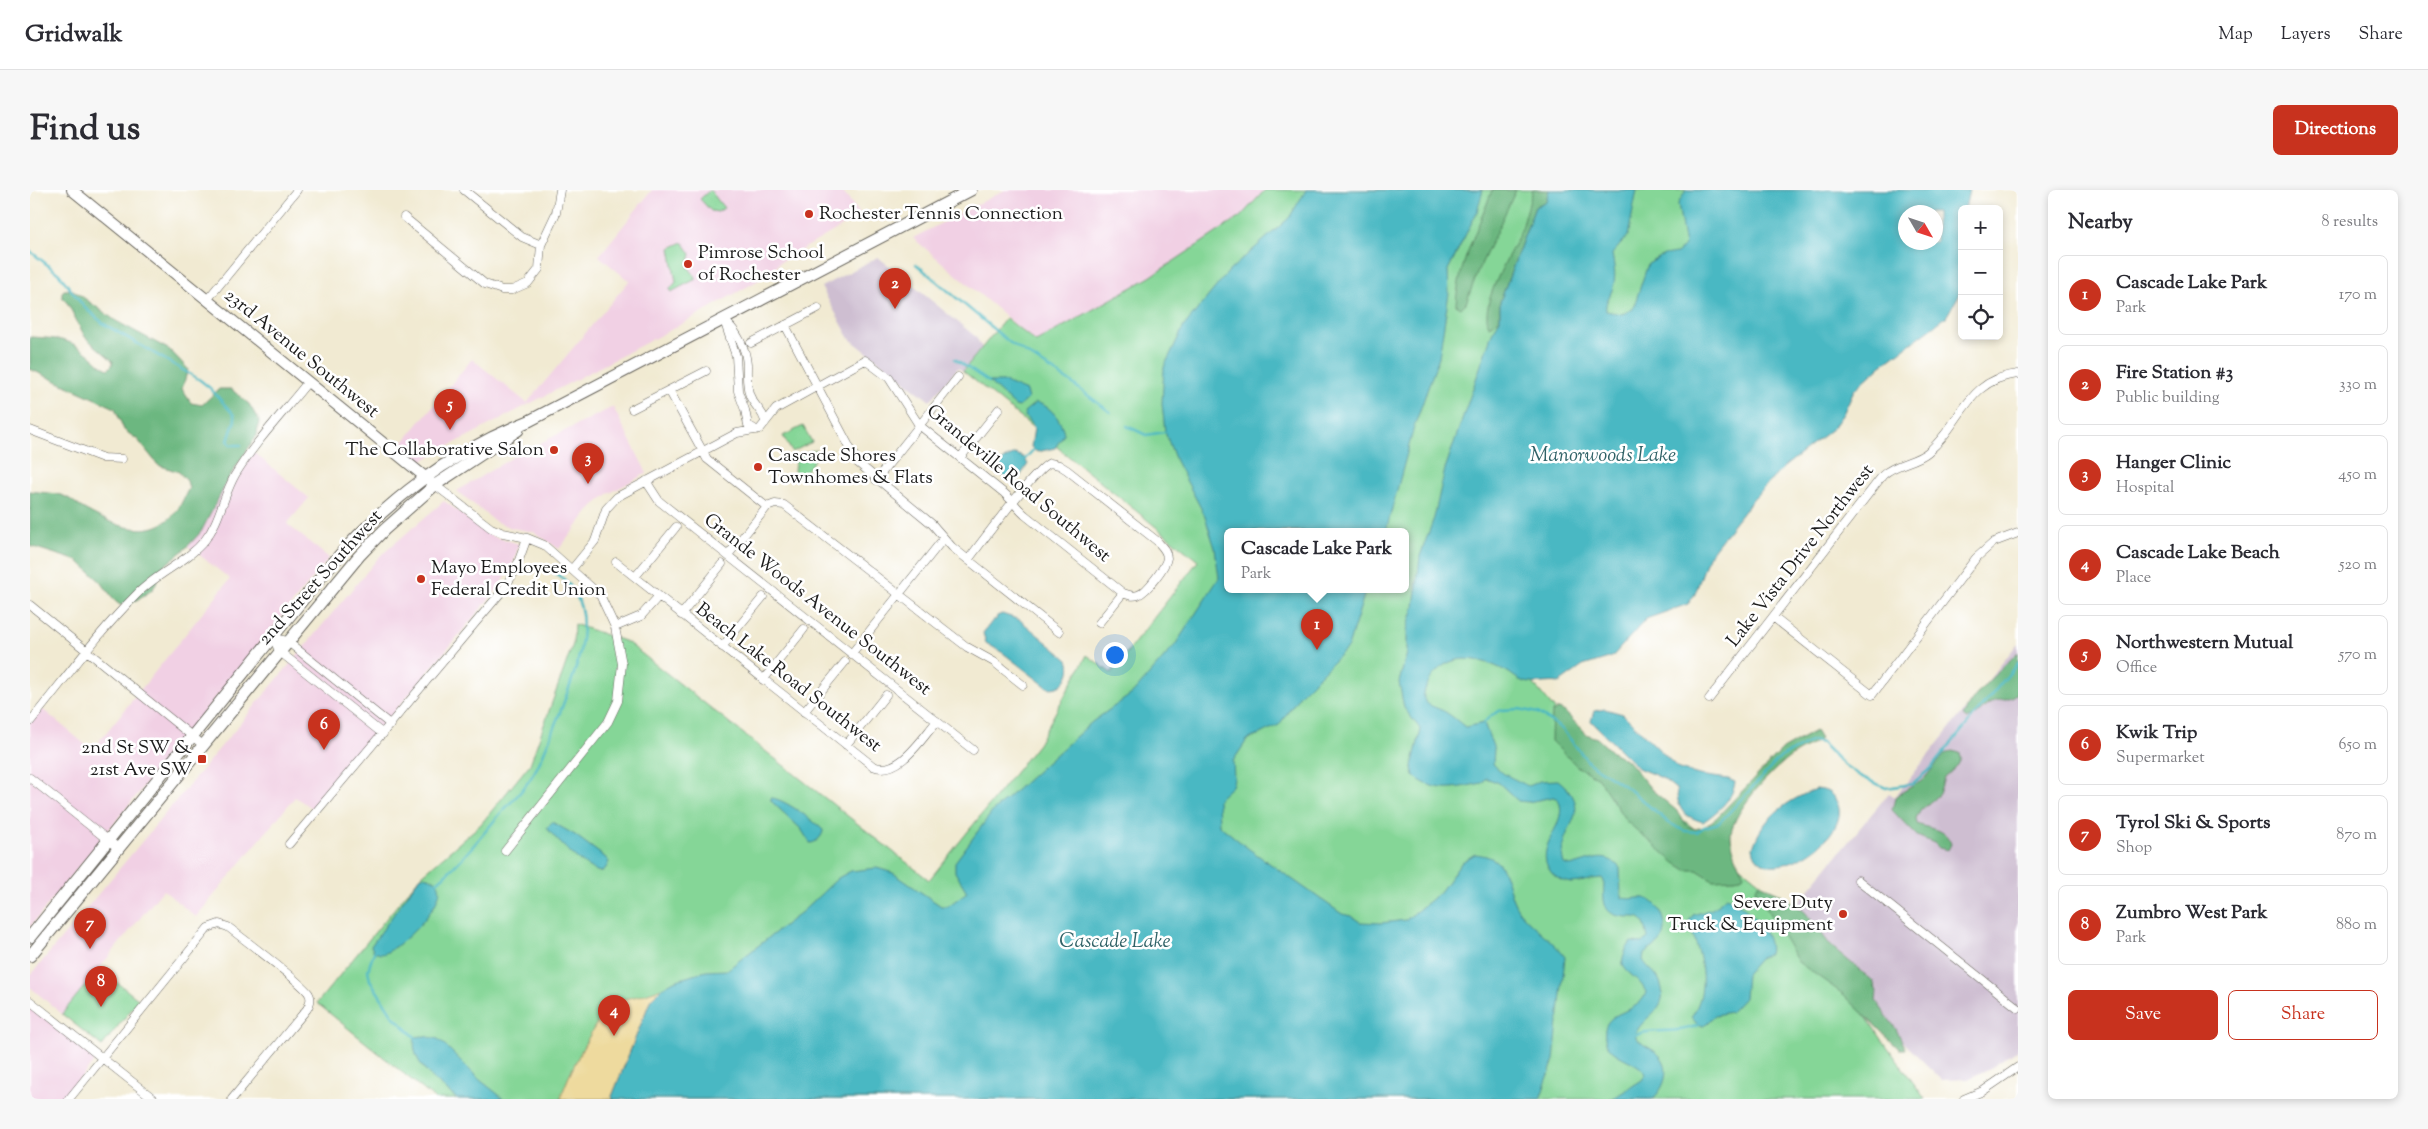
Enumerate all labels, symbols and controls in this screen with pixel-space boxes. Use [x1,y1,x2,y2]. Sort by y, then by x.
text: Gridwalk [25,18,123,52]
text: Map [2218,22,2253,48]
text: Layers [2281,22,2331,48]
text: Share [2359,22,2403,48]
text: Find us [30,105,140,156]
button: Directions [2273,105,2398,155]
place label: Rochester Tennis Connection [819,201,1063,228]
north arrow [1898,205,1943,250]
map controls [1958,205,2003,340]
button: + [1958,205,2003,250]
marker: Rochester Tennis Connection [803,208,815,220]
text: Nearby [2068,208,2133,238]
text: 8 results [2322,211,2378,234]
place label: Pimrose School of Rochester [698,240,824,289]
button: − [1958,250,2003,295]
marker: Pimrose School of Rochester [682,258,694,270]
pin: 2 [879,268,911,309]
text: Cascade Lake Park [2116,270,2267,297]
street label: 23rd Avenue Southwest [218,283,385,425]
text: 1 [2082,284,2088,307]
text: 170 m [2339,284,2377,307]
button: locate [1958,295,2003,340]
text: Park [2116,297,2147,320]
text: Fire Station #3 [2116,360,2233,387]
text: 2 [2081,374,2089,397]
text: 330 m [2339,374,2377,397]
text: Public building [2116,387,2220,410]
pin: 5 [434,389,466,430]
street label: Grandeville Road Southwest [920,399,1117,570]
place label: The Collaborative Salon [345,437,544,464]
water label: Manorwoods Lake [1530,442,1676,471]
pin: 3 [572,443,604,484]
place label: Cascade Shores Townhomes & Flats [768,443,933,492]
marker: The Collaborative Salon [548,444,560,456]
text: Hanger Clinic [2116,450,2231,477]
street label: Lake Vista Drive Northwest [1721,458,1881,653]
marker: Cascade Shores Townhomes & Flats [752,461,764,473]
text: 3 [2082,464,2088,487]
text: 450 m [2338,464,2377,487]
text: Hospital [2116,477,2174,500]
street label: 2nd Street Southwest [253,504,390,652]
street label: Grande Woods Avenue Southwest [697,507,937,703]
popup [1224,528,1409,593]
text: Cascade Lake Park [1241,536,1392,563]
text: Cascade Lake Beach [2116,540,2280,567]
text: 4 [2081,554,2089,577]
text: 520 m [2339,554,2377,577]
place label: Mayo Employees Federal Credit Union [431,555,606,604]
text: Park [1241,563,1271,586]
text: Place [2116,567,2151,590]
marker: Mayo Employees Federal Credit Union [415,573,427,585]
street label: Beach Lake Road Southwest [689,597,887,760]
pin: 1 [1301,609,1333,650]
text: Northwestern Mutual [2116,630,2293,657]
your location [1102,642,1128,668]
text: 5 [2082,644,2088,667]
text: 570 m [2339,644,2377,667]
text: Office [2116,657,2157,680]
pin: 6 [308,709,340,750]
text: Kwik Trip [2116,720,2197,747]
text: 6 [2081,734,2089,757]
text: 650 m [2338,734,2377,757]
place label: 2nd St SW & 21st Ave SW [81,735,192,784]
text: Supermarket [2116,747,2205,770]
marker: 2nd St SW & 21st Ave SW [196,753,208,765]
text: Tyrol Ski & Sports [2116,810,2271,837]
text: 7 [2081,824,2089,847]
text: 870 m [2336,824,2377,847]
text: Shop [2116,837,2152,860]
place label: Severe Duty Truck & Equipment [1668,890,1834,939]
text: Zumbro West Park [2116,900,2268,927]
pin: 7 [74,908,106,949]
marker: Severe Duty Truck & Equipment [1837,908,1849,920]
text: 8 [2081,914,2089,937]
text: 880 m [2336,914,2377,937]
text: Park [2116,927,2147,950]
water label: Cascade Lake [1059,928,1171,957]
pin: 8 [85,966,117,1007]
button: Save [2068,990,2218,1040]
button: Share [2228,990,2378,1040]
pin: 4 [598,995,630,1036]

